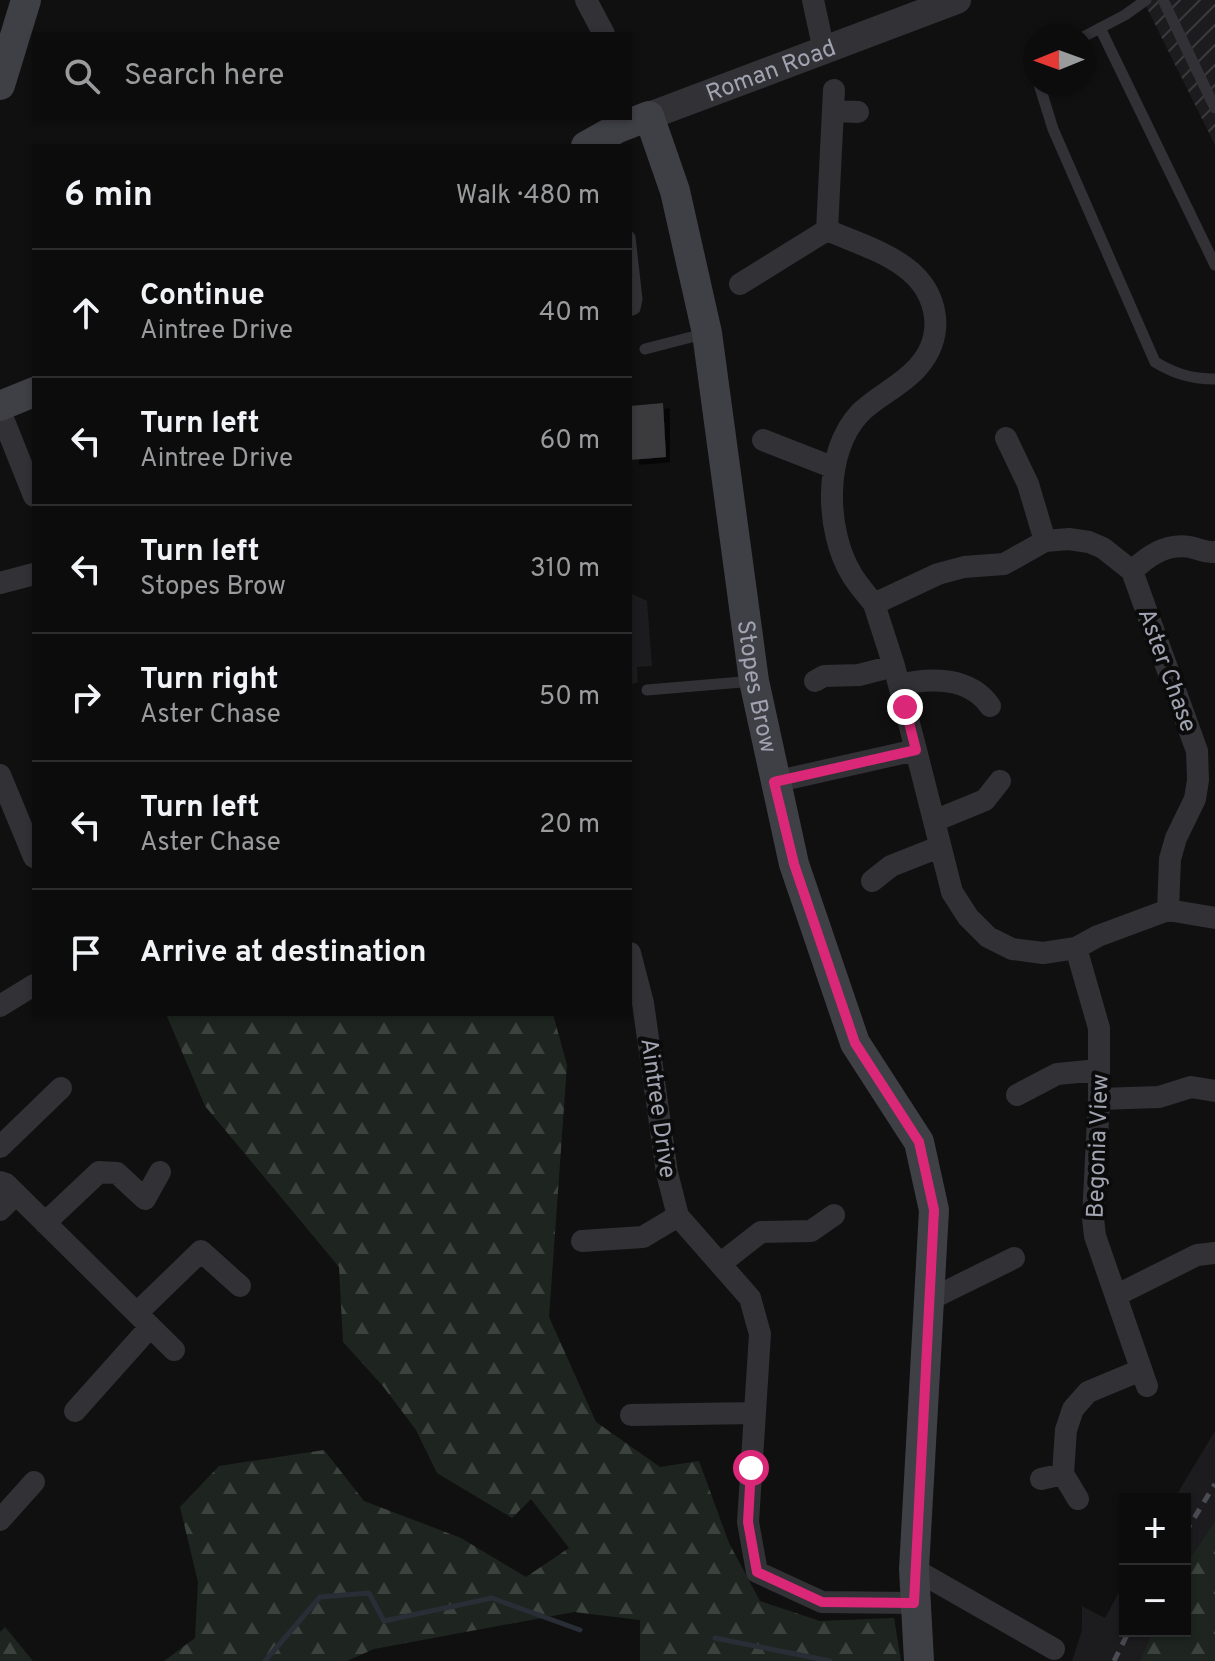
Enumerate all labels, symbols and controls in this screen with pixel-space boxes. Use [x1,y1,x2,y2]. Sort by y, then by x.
north arrow [1023,24,1095,96]
search box [32,32,632,120]
street label: Roman Road [702,34,841,110]
icon: search [60,54,104,98]
text: Search here [124,58,284,95]
text: 6 min [64,175,153,218]
text: Walk · 480 m [456,180,600,213]
text: Continue [140,278,265,315]
icon: ahead [64,291,108,335]
text: 40 m [539,297,600,330]
text: Aintree Drive [140,315,293,348]
text: Turn left [140,406,260,443]
icon: left [64,419,108,463]
text: 60 m [540,425,600,458]
text: Aintree Drive [140,443,293,476]
text: Turn left [140,534,260,571]
icon: left [64,547,108,591]
text: 310 m [530,553,600,586]
text: Stopes Brow [140,571,286,604]
street label: Aster Chase [1130,605,1202,737]
street label: Stopes Brow [729,618,782,756]
text: Turn right [140,662,278,699]
icon: right [64,675,108,719]
text: 50 m [539,681,600,714]
route end [887,689,923,725]
text: Aster Chase [140,699,281,732]
text: Turn left [140,790,260,827]
icon: left [64,803,108,847]
text: 20 m [539,809,600,842]
text: Aster Chase [140,827,281,860]
icon: arrive [64,931,108,975]
text: Arrive at destination [140,935,426,972]
street label: Aintree Drive [632,1036,682,1180]
street label: Begonia View [1081,1073,1117,1219]
route start [733,1450,769,1486]
map controls [1119,1493,1191,1637]
button: + [1119,1493,1191,1565]
button: − [1119,1565,1191,1637]

